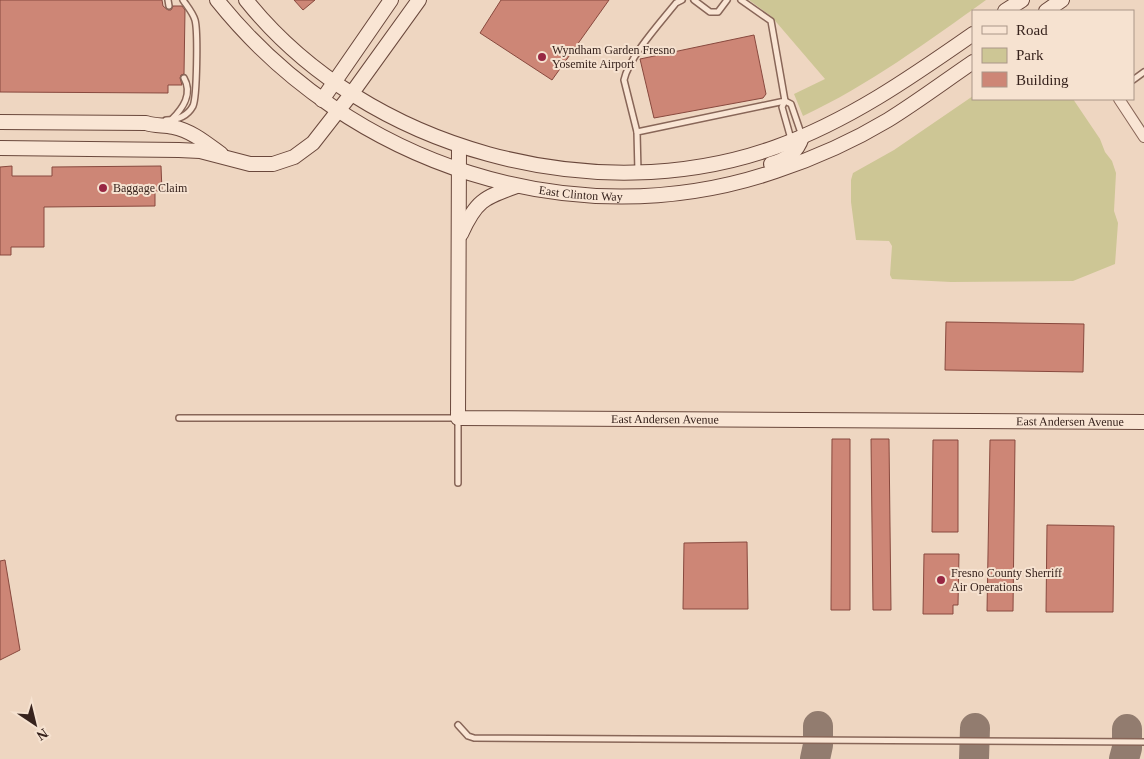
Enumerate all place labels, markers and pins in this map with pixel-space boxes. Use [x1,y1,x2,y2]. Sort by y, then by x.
place label: Wyndham Garden Fresno Yosemite Airport [552,43,675,71]
marker: Wyndham Garden Fresno Yosemite Airport [536,51,548,63]
place label: Baggage Claim [113,181,188,195]
marker: Baggage Claim [97,182,109,194]
place label: Fresno County Sherriff Air Operations [951,566,1062,594]
marker: Fresno County Sherriff Air Operations [935,574,947,586]

